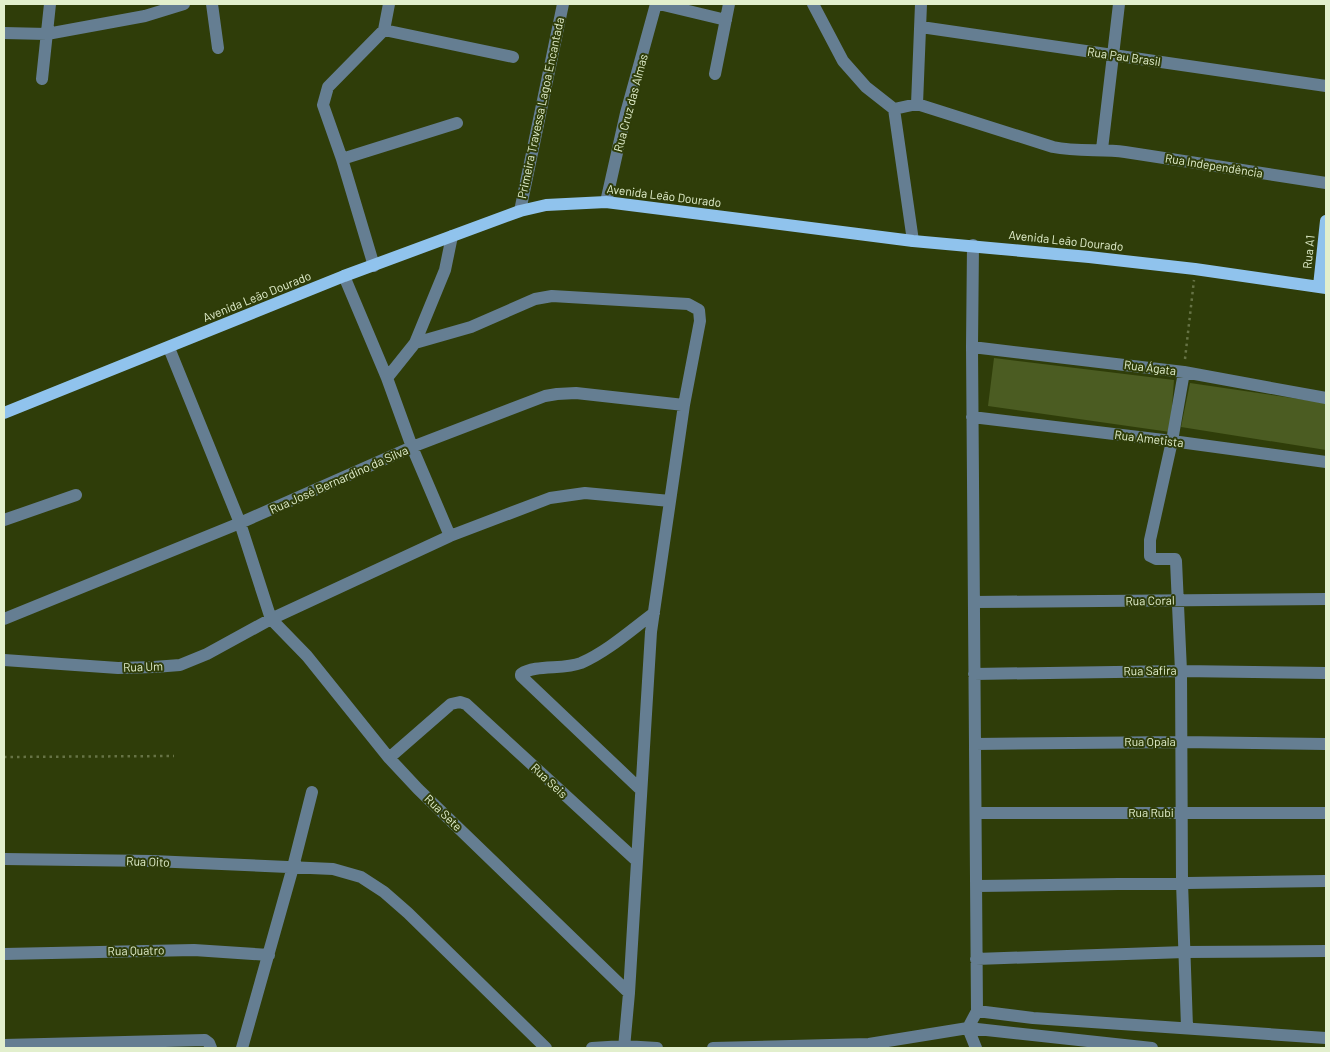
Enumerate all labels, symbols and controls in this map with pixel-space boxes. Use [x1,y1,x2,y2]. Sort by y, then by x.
street label: Primeira Travessa Lagoa Encantada [514,16,566,200]
street label: Rua Pau Brasil [1087,44,1162,68]
street label: Rua Cruz das Almas [610,52,650,153]
street label: Rua Independência [1164,150,1264,180]
street label: Avenida Leão Dourado [606,181,722,209]
street label: Avenida Leão Dourado [1008,227,1124,253]
street label: Rua A1 [1299,234,1317,269]
street label: Avenida Leão Dourado [200,268,313,324]
street label: Rua Ágata [1123,357,1177,377]
street label: Rua Ametista [1114,427,1184,449]
street label: Rua José Bernardino da Silva [267,442,410,516]
street label: Rua Coral [1125,593,1175,607]
street label: Rua Um [123,658,163,674]
street label: Rua Safira [1123,663,1177,677]
street label: Rua Opala [1124,734,1176,748]
street label: Rua Seis [529,760,571,801]
street label: Rua Sete [422,791,465,833]
street label: Rua Rubi [1128,805,1174,819]
street label: Rua Oito [126,853,170,869]
street label: Rua Quatro [107,943,165,957]

